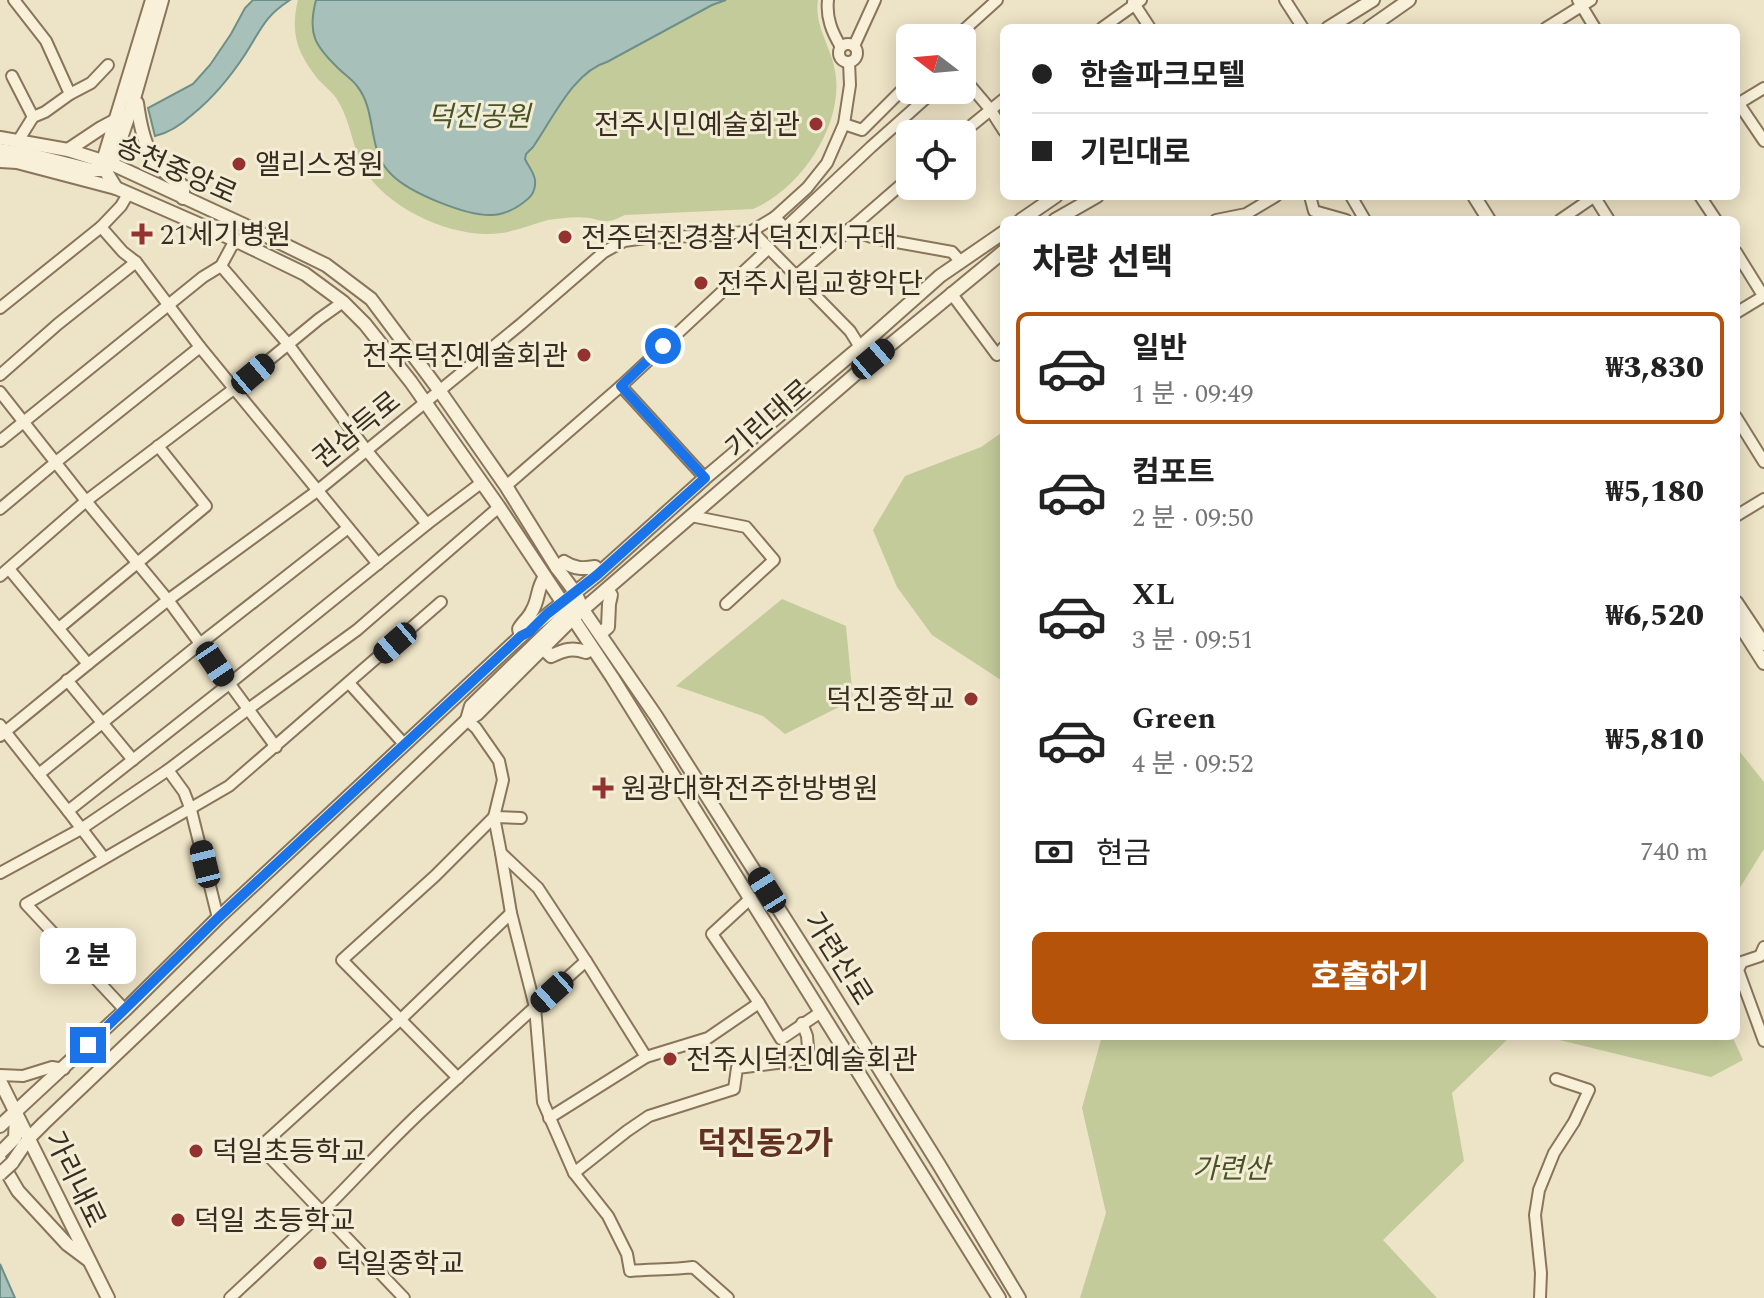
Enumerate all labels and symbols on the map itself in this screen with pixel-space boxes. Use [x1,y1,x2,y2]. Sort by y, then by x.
north arrow [896,24,976,104]
park label: 덕진공원 [427,96,533,139]
place label: 전주시민예술회관 [594,104,800,147]
marker: 전주시민예술회관 [807,115,825,133]
street label: 송천중앙로 [109,125,244,216]
place label: 앨리스정원 [255,144,384,187]
marker: 앨리스정원 [230,155,248,173]
place label: 21세기병원 [160,214,291,257]
place label: 전주덕진경찰서 덕진지구대 [581,217,897,260]
marker: 21세기병원 [131,223,153,245]
marker: 전주덕진경찰서 덕진지구대 [556,228,574,246]
place label: 전주시립교향악단 [717,263,923,306]
marker: 전주시립교향악단 [692,274,710,292]
route start [645,328,681,364]
car [847,334,899,384]
place label: 전주덕진예술회관 [362,335,568,378]
marker: 전주덕진예술회관 [575,346,593,364]
car [227,349,279,399]
street label: 기린대로 [716,369,822,469]
street label: 권삼득로 [303,381,411,479]
car [369,618,421,668]
car [192,637,238,691]
place label: 덕진중학교 [826,679,955,722]
marker: 덕진중학교 [962,690,980,708]
place label: 원광대학전주한방병원 [621,768,879,811]
marker: 원광대학전주한방병원 [592,777,614,799]
car [188,838,222,890]
car [744,863,790,917]
street label: 가련산로 [792,904,883,1014]
callout: 2 분 [40,929,136,985]
car [526,967,578,1017]
route end [70,1027,106,1063]
place label: 전주시덕진예술회관 [686,1039,918,1082]
marker: 전주시덕진예술회관 [661,1050,679,1068]
district label: 덕진동2가 [697,1120,833,1169]
street label: 가리내로 [33,1124,117,1235]
place label: 덕일초등학교 [212,1131,367,1174]
marker: 덕일초등학교 [187,1142,205,1160]
park label: 가련산 [1192,1148,1273,1191]
place label: 덕일 초등학교 [194,1200,356,1243]
marker: 덕일 초등학교 [169,1211,187,1229]
place label: 덕일중학교 [336,1243,465,1286]
marker: 덕일중학교 [311,1254,329,1272]

